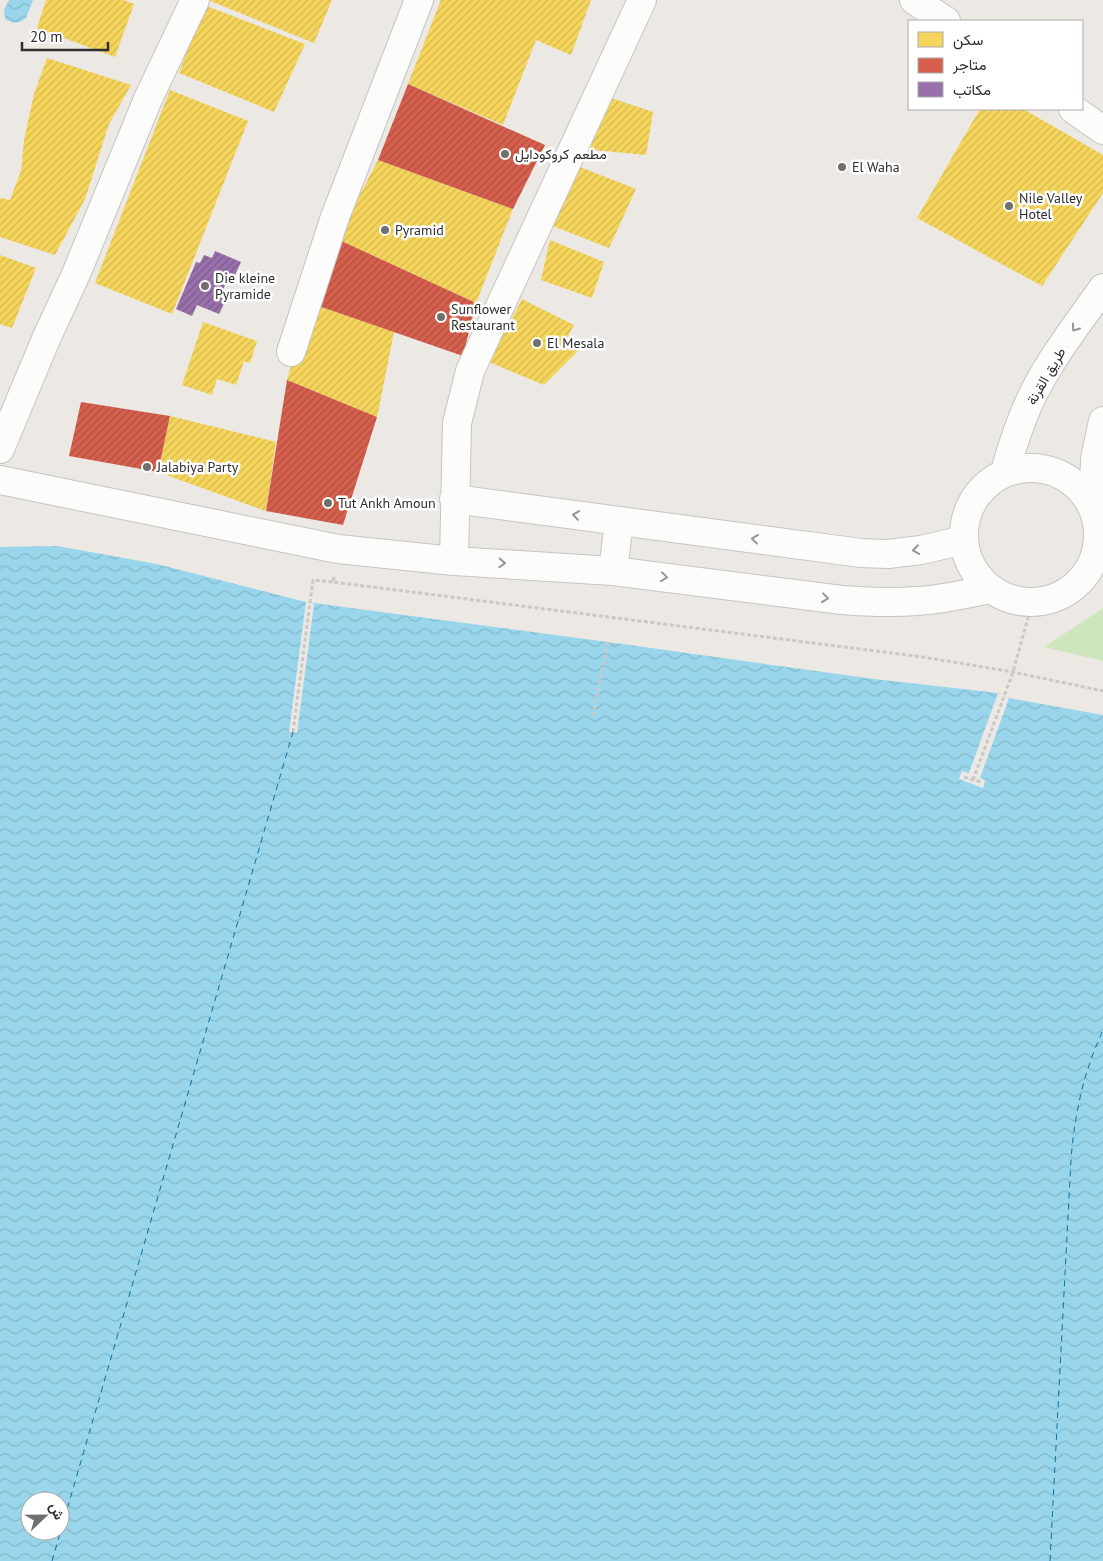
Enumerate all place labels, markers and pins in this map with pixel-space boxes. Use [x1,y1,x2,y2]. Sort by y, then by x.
place label: مطعم كروكودايل [515,145,607,163]
marker: مطعم كروكودايل [499,148,511,160]
place label: El Waha [852,158,900,176]
marker: El Waha [836,161,848,173]
place label: Nile Valley Hotel [1019,189,1083,223]
marker: Nile Valley Hotel [1003,200,1015,212]
place label: Pyramid [395,221,444,239]
marker: Pyramid [379,224,391,236]
place label: Die kleine Pyramide [215,269,275,303]
marker: Die kleine Pyramide [199,280,211,292]
place label: Sunflower Restaurant [451,300,515,334]
marker: Sunflower Restaurant [435,311,447,323]
place label: El Mesala [547,334,604,352]
marker: El Mesala [531,337,543,349]
place label: Jalabiya Party [156,458,239,476]
marker: Jalabiya Party [141,461,153,473]
place label: Tut Ankh Amoun [338,494,436,512]
marker: Tut Ankh Amoun [322,497,334,509]

